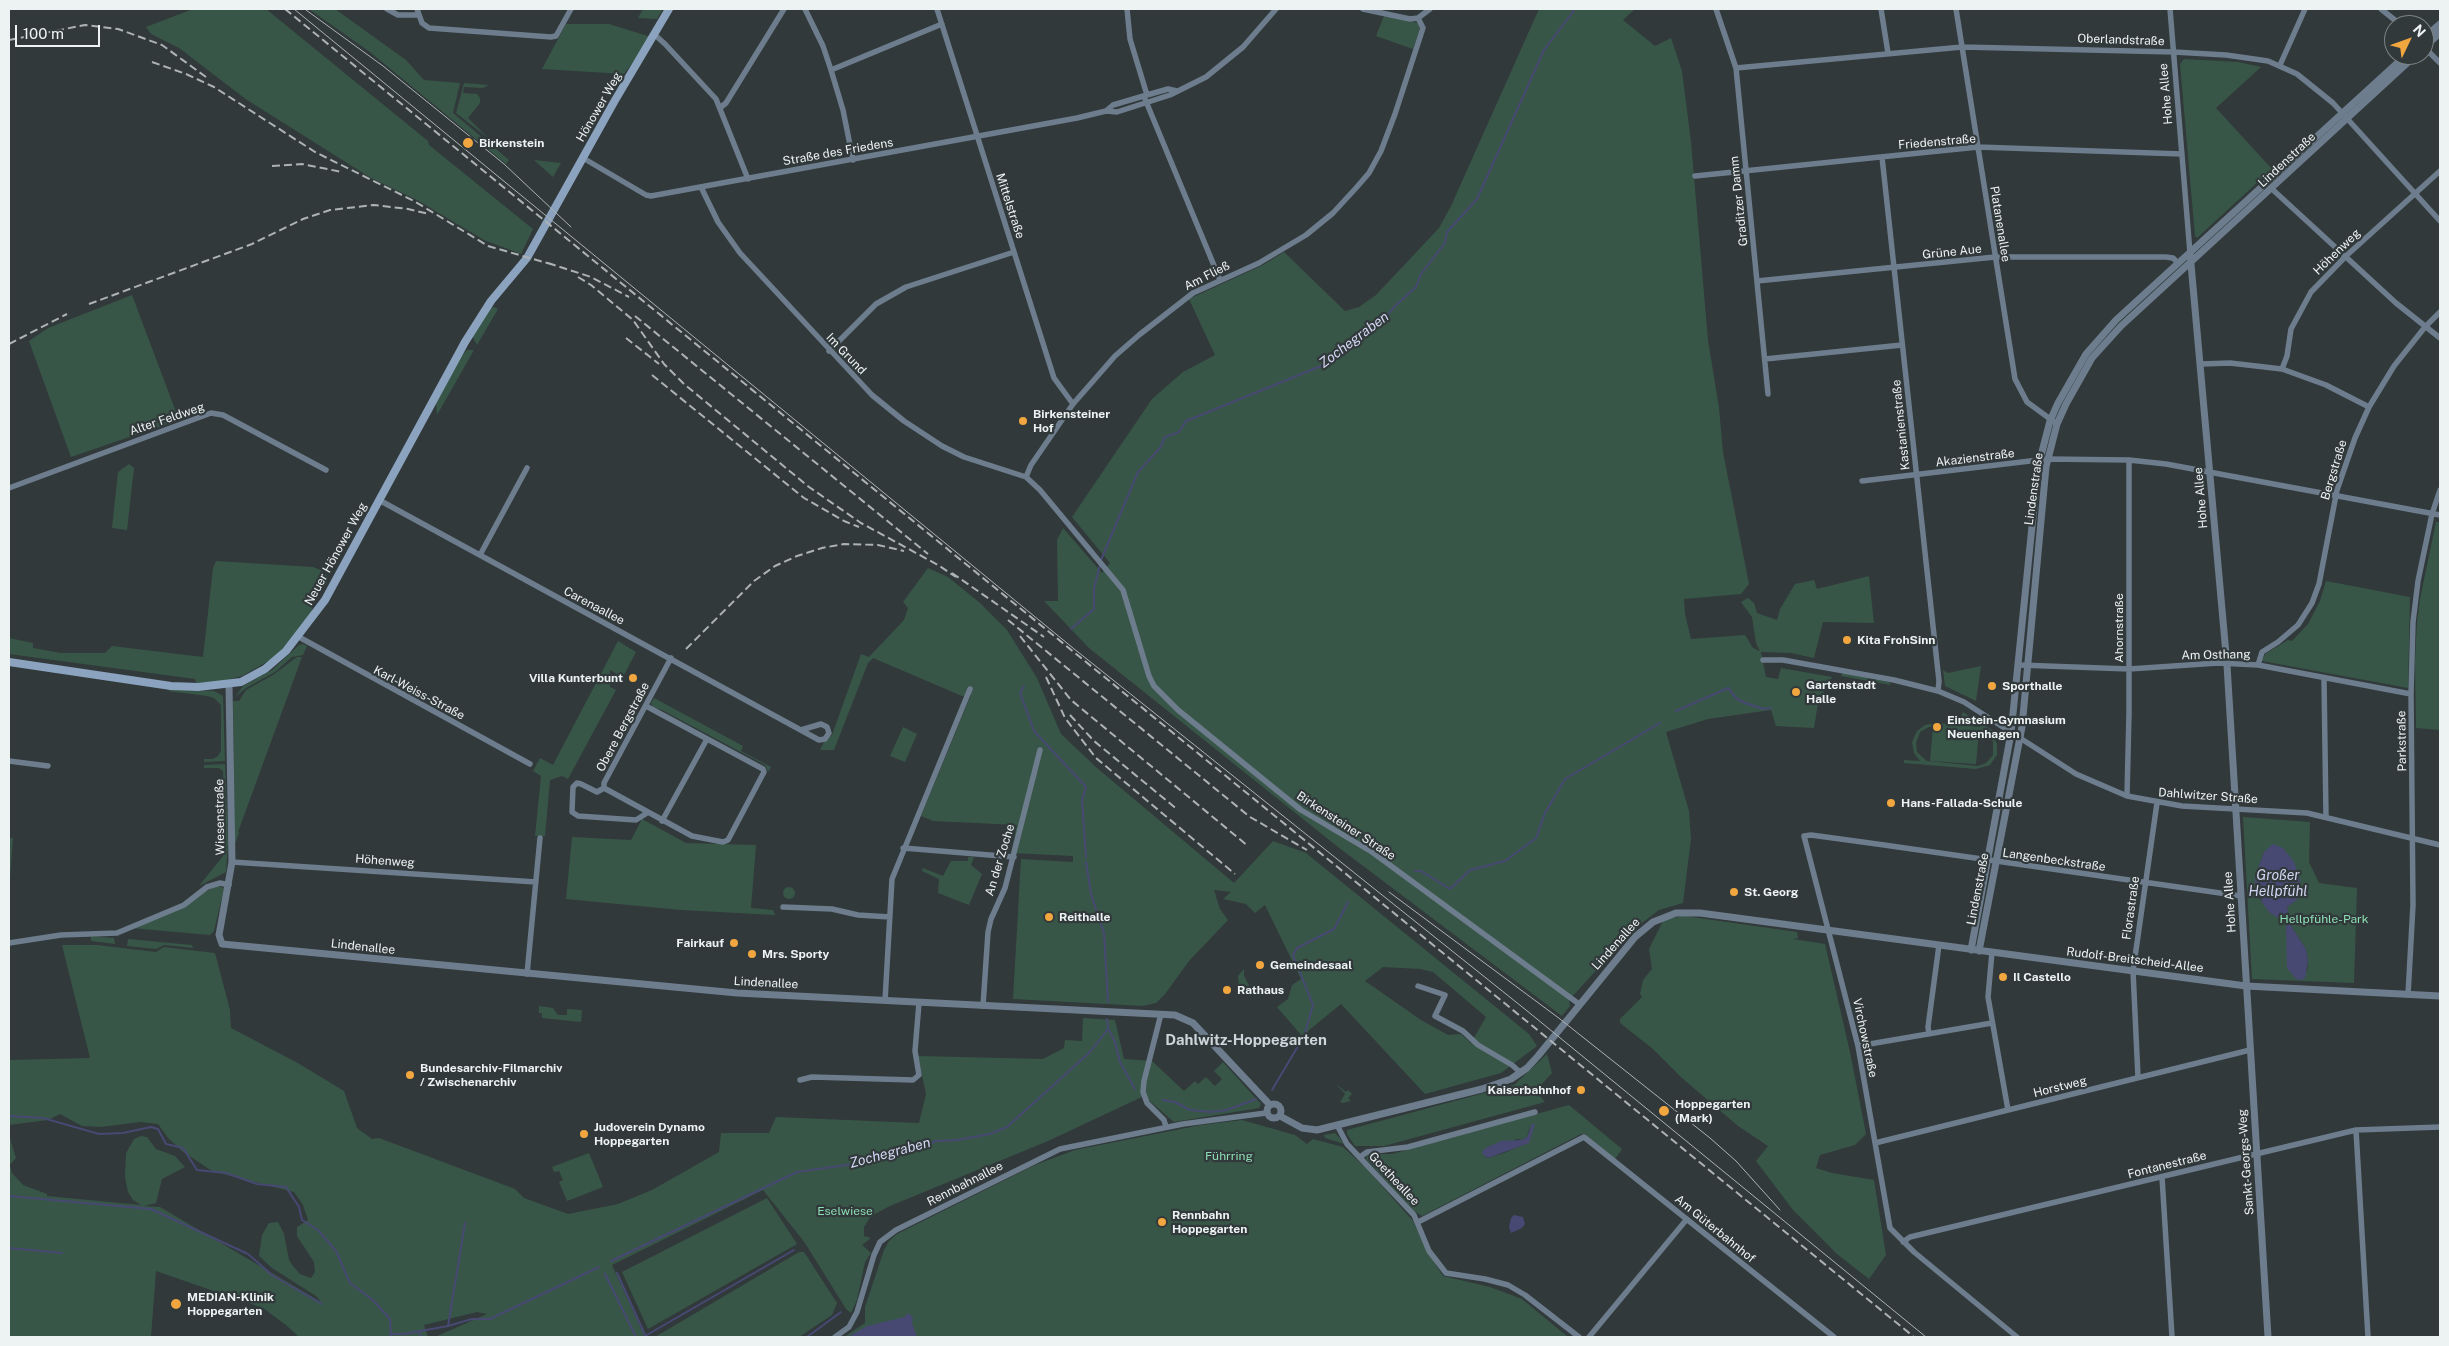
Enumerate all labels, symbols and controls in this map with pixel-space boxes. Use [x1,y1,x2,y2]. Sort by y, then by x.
scale bar [18,15,102,47]
north arrow [2384,15,2434,65]
text: N [2410,21,2429,40]
text: 100 m [23,25,64,42]
street label: Oberlandstraße [2077,31,2165,49]
street label: Hohe Allee [2156,63,2176,125]
street label: Hönower Weg [573,69,625,145]
street label: Lindenstraße [2255,130,2319,190]
street label: Friedenstraße [1898,131,1976,153]
street label: Straße des Friedens [782,135,894,169]
marker: Birkenstein [461,136,475,150]
place label: Birkenstein [479,136,544,150]
street label: Graditzer Damm [1727,155,1751,247]
street label: Mittelstraße [993,171,1027,241]
street label: Platanenallee [1987,185,2013,263]
street label: Höhenweg [2310,226,2364,278]
street label: Grüne Aue [1922,242,1982,262]
street label: Am Fließ [1182,258,1232,294]
water label: Zochegraben [1316,308,1392,372]
street label: Im Grund [823,331,869,377]
street label: Kastanienstraße [1889,379,1913,471]
street label: Alter Feldweg [128,399,206,439]
place label: Birkensteiner Hof [1033,407,1110,435]
marker: Birkensteiner Hof [1017,415,1029,427]
street label: Bergstraße [2318,438,2350,502]
street label: Akazienstraße [1935,446,2015,470]
street label: Lindenstraße [2022,452,2046,526]
street label: Hohe Allee [2191,467,2211,529]
street label: Neuer Hönower Weg [302,500,370,608]
street label: Carenaallee [561,584,627,628]
street label: Ahornstraße [2112,593,2126,663]
place label: Kita FrohSinn [1857,633,1935,647]
marker: Kita FrohSinn [1841,634,1853,646]
street label: Am Osthang [2181,647,2251,663]
street label: Karl-Weiss-Straße [371,663,467,723]
place label: Villa Kunterbunt [529,671,623,685]
marker: Villa Kunterbunt [627,672,639,684]
place label: Gartenstadt Halle [1806,678,1876,706]
place label: Sporthalle [2002,679,2063,693]
street label: Obere Bergstraße [593,680,653,774]
marker: Sporthalle [1986,680,1998,692]
marker: Gartenstadt Halle [1790,686,1802,698]
street label: Parkstraße [2394,710,2410,772]
place label: Einstein-Gymnasium Neuenhagen [1947,713,2066,741]
marker: Einstein-Gymnasium Neuenhagen [1931,721,1943,733]
street label: Wiesenstraße [212,779,228,855]
street label: Dahlwitzer Straße [2158,785,2258,807]
street label: Birkensteiner Straße [1294,789,1398,863]
place label: Hans-Fallada-Schule [1901,796,2022,810]
marker: Hans-Fallada-Schule [1885,797,1897,809]
street label: An der Zoche [982,822,1018,898]
street label: Langenbeckstraße [2002,846,2106,874]
street label: Höhenweg [355,852,415,870]
street label: Lindenstraße [1964,852,1992,926]
water label: Großer Hellpfühl [2248,868,2308,900]
street label: Hohe Allee [2221,871,2239,933]
street label: Florastraße [2119,875,2143,941]
place label: St. Georg [1744,885,1798,899]
marker: St. Georg [1728,886,1740,898]
place label: Reithalle [1059,910,1110,924]
marker: Reithalle [1043,911,1055,923]
park label: Hellpfühle-Park [2280,912,2368,926]
street label: Lindenallee [1589,915,1643,973]
street label: Lindenallee [330,936,396,958]
place label: Fairkauf [676,936,724,950]
marker: Fairkauf [728,937,740,949]
street label: Rudolf-Breitscheid-Allee [2066,944,2204,976]
place label: Mrs. Sporty [762,947,829,961]
marker: Mrs. Sporty [746,948,758,960]
place label: Gemeindesaal [1270,958,1352,972]
marker: Gemeindesaal [1254,959,1266,971]
place label: Il Castello [2013,970,2071,984]
marker: Il Castello [1997,971,2009,983]
street label: Lindenallee [733,974,799,992]
place label: Rathaus [1237,983,1284,997]
marker: Rathaus [1221,984,1233,996]
street label: Virchowstraße [1850,997,1880,1079]
district label: Dahlwitz-Hoppegarten [1165,1031,1327,1049]
place label: Bundesarchiv-Filmarchiv / Zwischenarchiv [420,1061,563,1089]
marker: Bundesarchiv-Filmarchiv / Zwischenarchiv [404,1069,416,1081]
street label: Horstweg [2032,1073,2088,1101]
place label: Kaiserbahnhof [1487,1083,1571,1097]
marker: Kaiserbahnhof [1575,1084,1587,1096]
place label: Hoppegarten (Mark) [1675,1097,1750,1125]
marker: Hoppegarten (Mark) [1657,1104,1671,1118]
street label: Sankt-Georgs-Weg [2235,1108,2257,1216]
place label: Judoverein Dynamo Hoppegarten [594,1120,705,1148]
marker: Judoverein Dynamo Hoppegarten [578,1128,590,1140]
water label: Zochegraben [848,1134,932,1172]
street label: Fontanestraße [2126,1148,2208,1182]
park label: Führring [1205,1149,1253,1163]
street label: Goetheallee [1366,1149,1422,1209]
street label: Rennbahnallee [925,1159,1005,1209]
street label: Am Güterbahnhof [1672,1192,1758,1266]
park label: Eselwiese [817,1204,873,1218]
place label: Rennbahn Hoppegarten [1172,1208,1247,1236]
marker: Rennbahn Hoppegarten [1156,1216,1168,1228]
place label: MEDIAN-Klinik Hoppegarten [187,1290,274,1318]
marker: MEDIAN-Klinik Hoppegarten [169,1297,183,1311]

